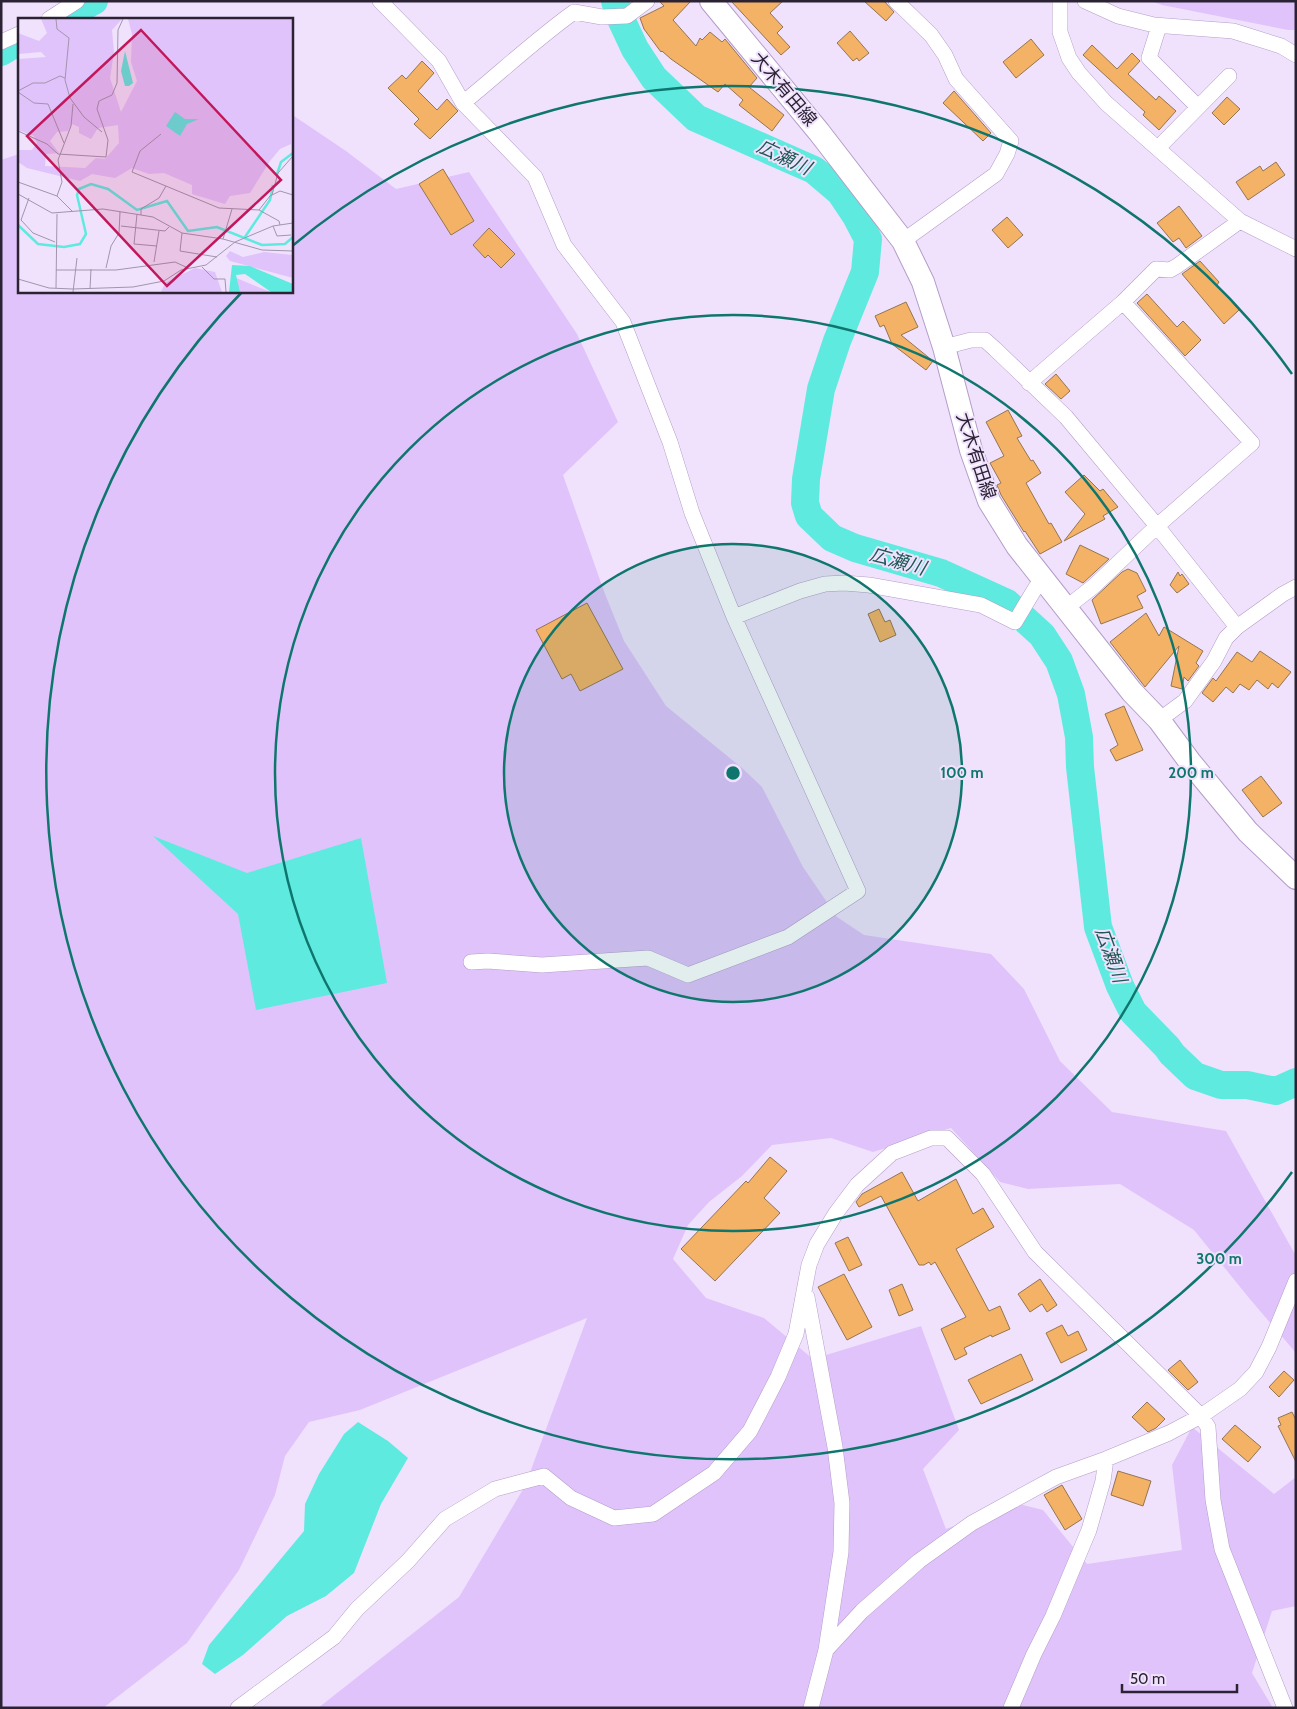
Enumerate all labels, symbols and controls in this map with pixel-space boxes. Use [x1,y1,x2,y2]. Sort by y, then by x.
inset map [18,18,292,292]
street label: 大木有田線 [747,47,821,131]
water label: 広瀬川 [753,135,816,180]
street label: 大木有田線 [952,410,1000,502]
water label: 広瀬川 [867,542,930,580]
centre of rings [724,764,742,782]
text: 100 m [940,764,984,782]
text: 200 m [1168,764,1214,782]
water label: 広瀬川 [1090,924,1132,988]
text: 300 m [1196,1250,1242,1268]
scale bar [1122,1662,1237,1694]
text: 50 m [1130,1670,1165,1688]

